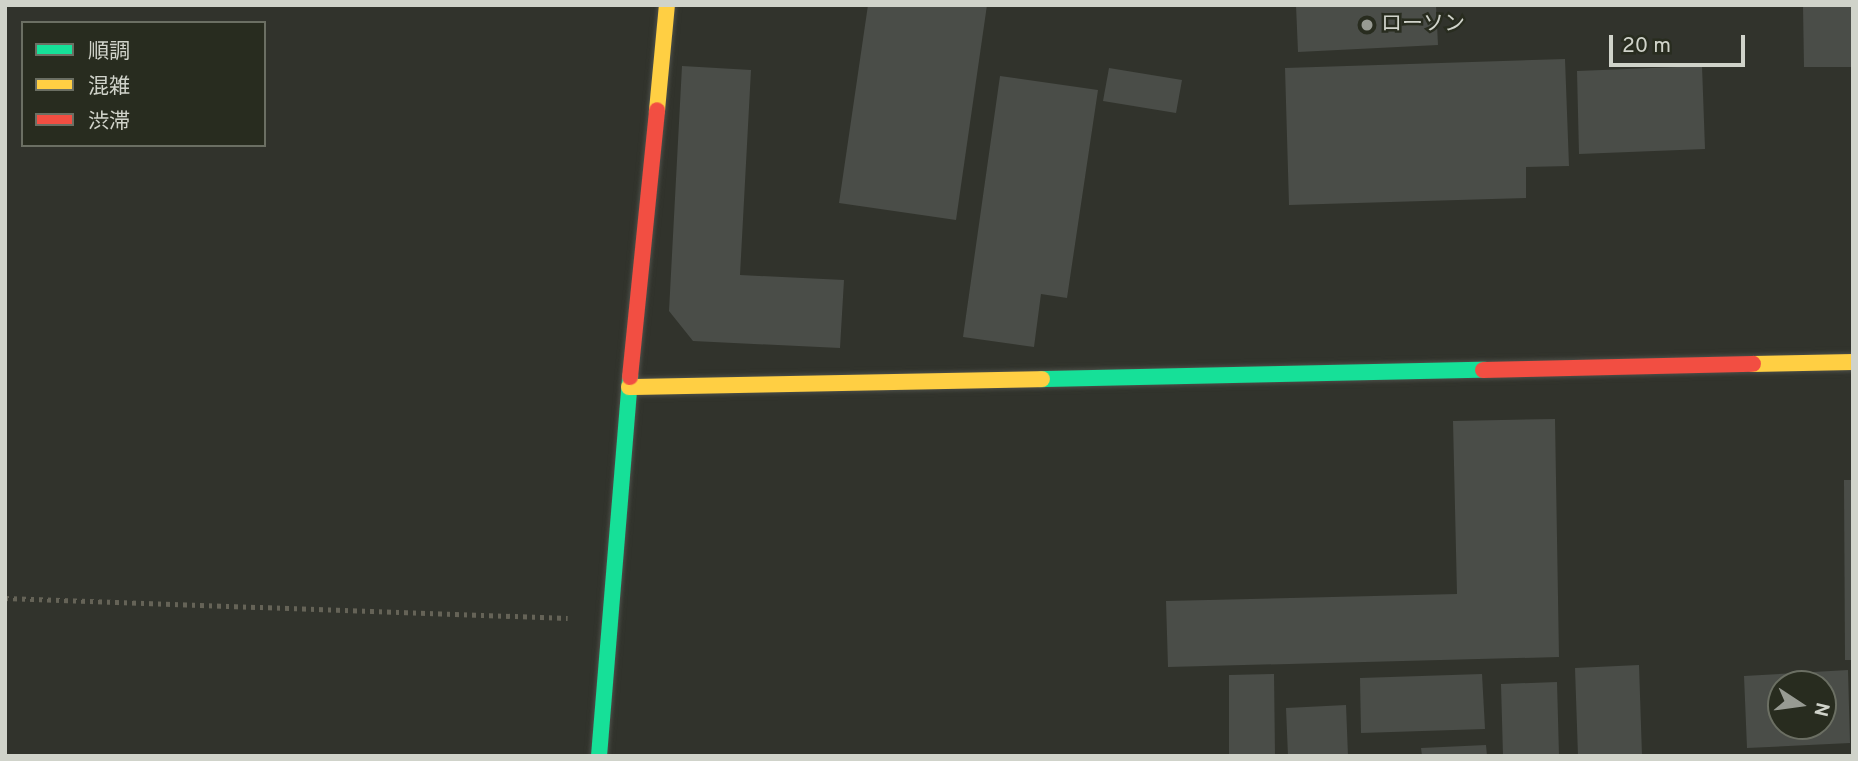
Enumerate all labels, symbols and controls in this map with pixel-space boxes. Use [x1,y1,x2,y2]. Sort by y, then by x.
place label: ローソン [1381,12,1465,38]
marker: ローソン [1359,17,1375,33]
legend [21,21,266,147]
scale bar [1613,21,1750,65]
text: 20 m [1622,33,1671,60]
text: 順調 [88,39,130,66]
text: 混雑 [88,74,130,101]
text: 渋滞 [88,109,130,136]
north arrow [1767,670,1837,740]
text: N [1807,700,1834,719]

